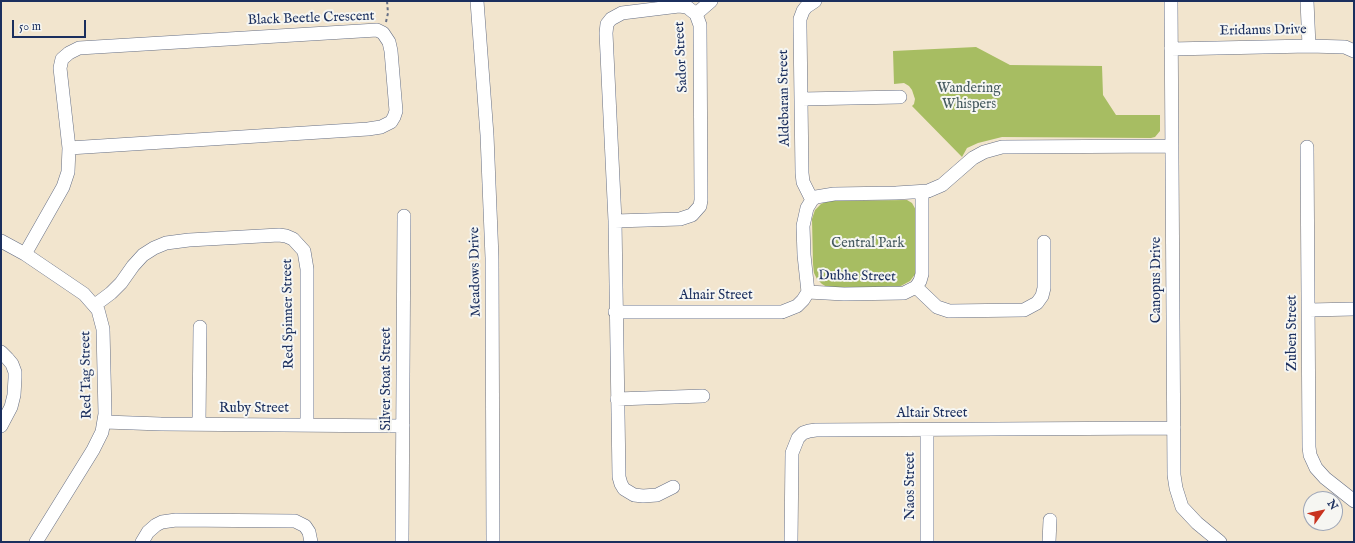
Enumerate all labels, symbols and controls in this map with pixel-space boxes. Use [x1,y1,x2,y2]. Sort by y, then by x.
street label: Black Beetle Crescent [247,8,375,30]
scale bar [14,12,88,38]
text: 50 m [19,19,41,34]
street label: Sador Street [672,21,692,93]
street label: Eridanus Drive [1219,22,1307,40]
street label: Aldebaran Street [776,49,794,147]
park label: Wandering Whispers [937,81,1001,114]
street label: Meadows Drive [467,227,485,317]
park label: Central Park [831,236,905,252]
street label: Canopus Drive [1149,237,1165,323]
street label: Red Spinner Street [280,259,298,369]
street label: Dubhe Street [818,268,896,286]
street label: Alnair Street [679,288,753,304]
street label: Zuben Street [1285,295,1301,371]
street label: Silver Stoat Street [379,327,395,431]
street label: Red Tag Street [78,331,96,419]
street label: Ruby Street [219,401,289,417]
street label: Altair Street [897,406,967,422]
street label: Naos Street [903,452,919,520]
north arrow [1303,491,1343,531]
text: N [1324,497,1341,513]

